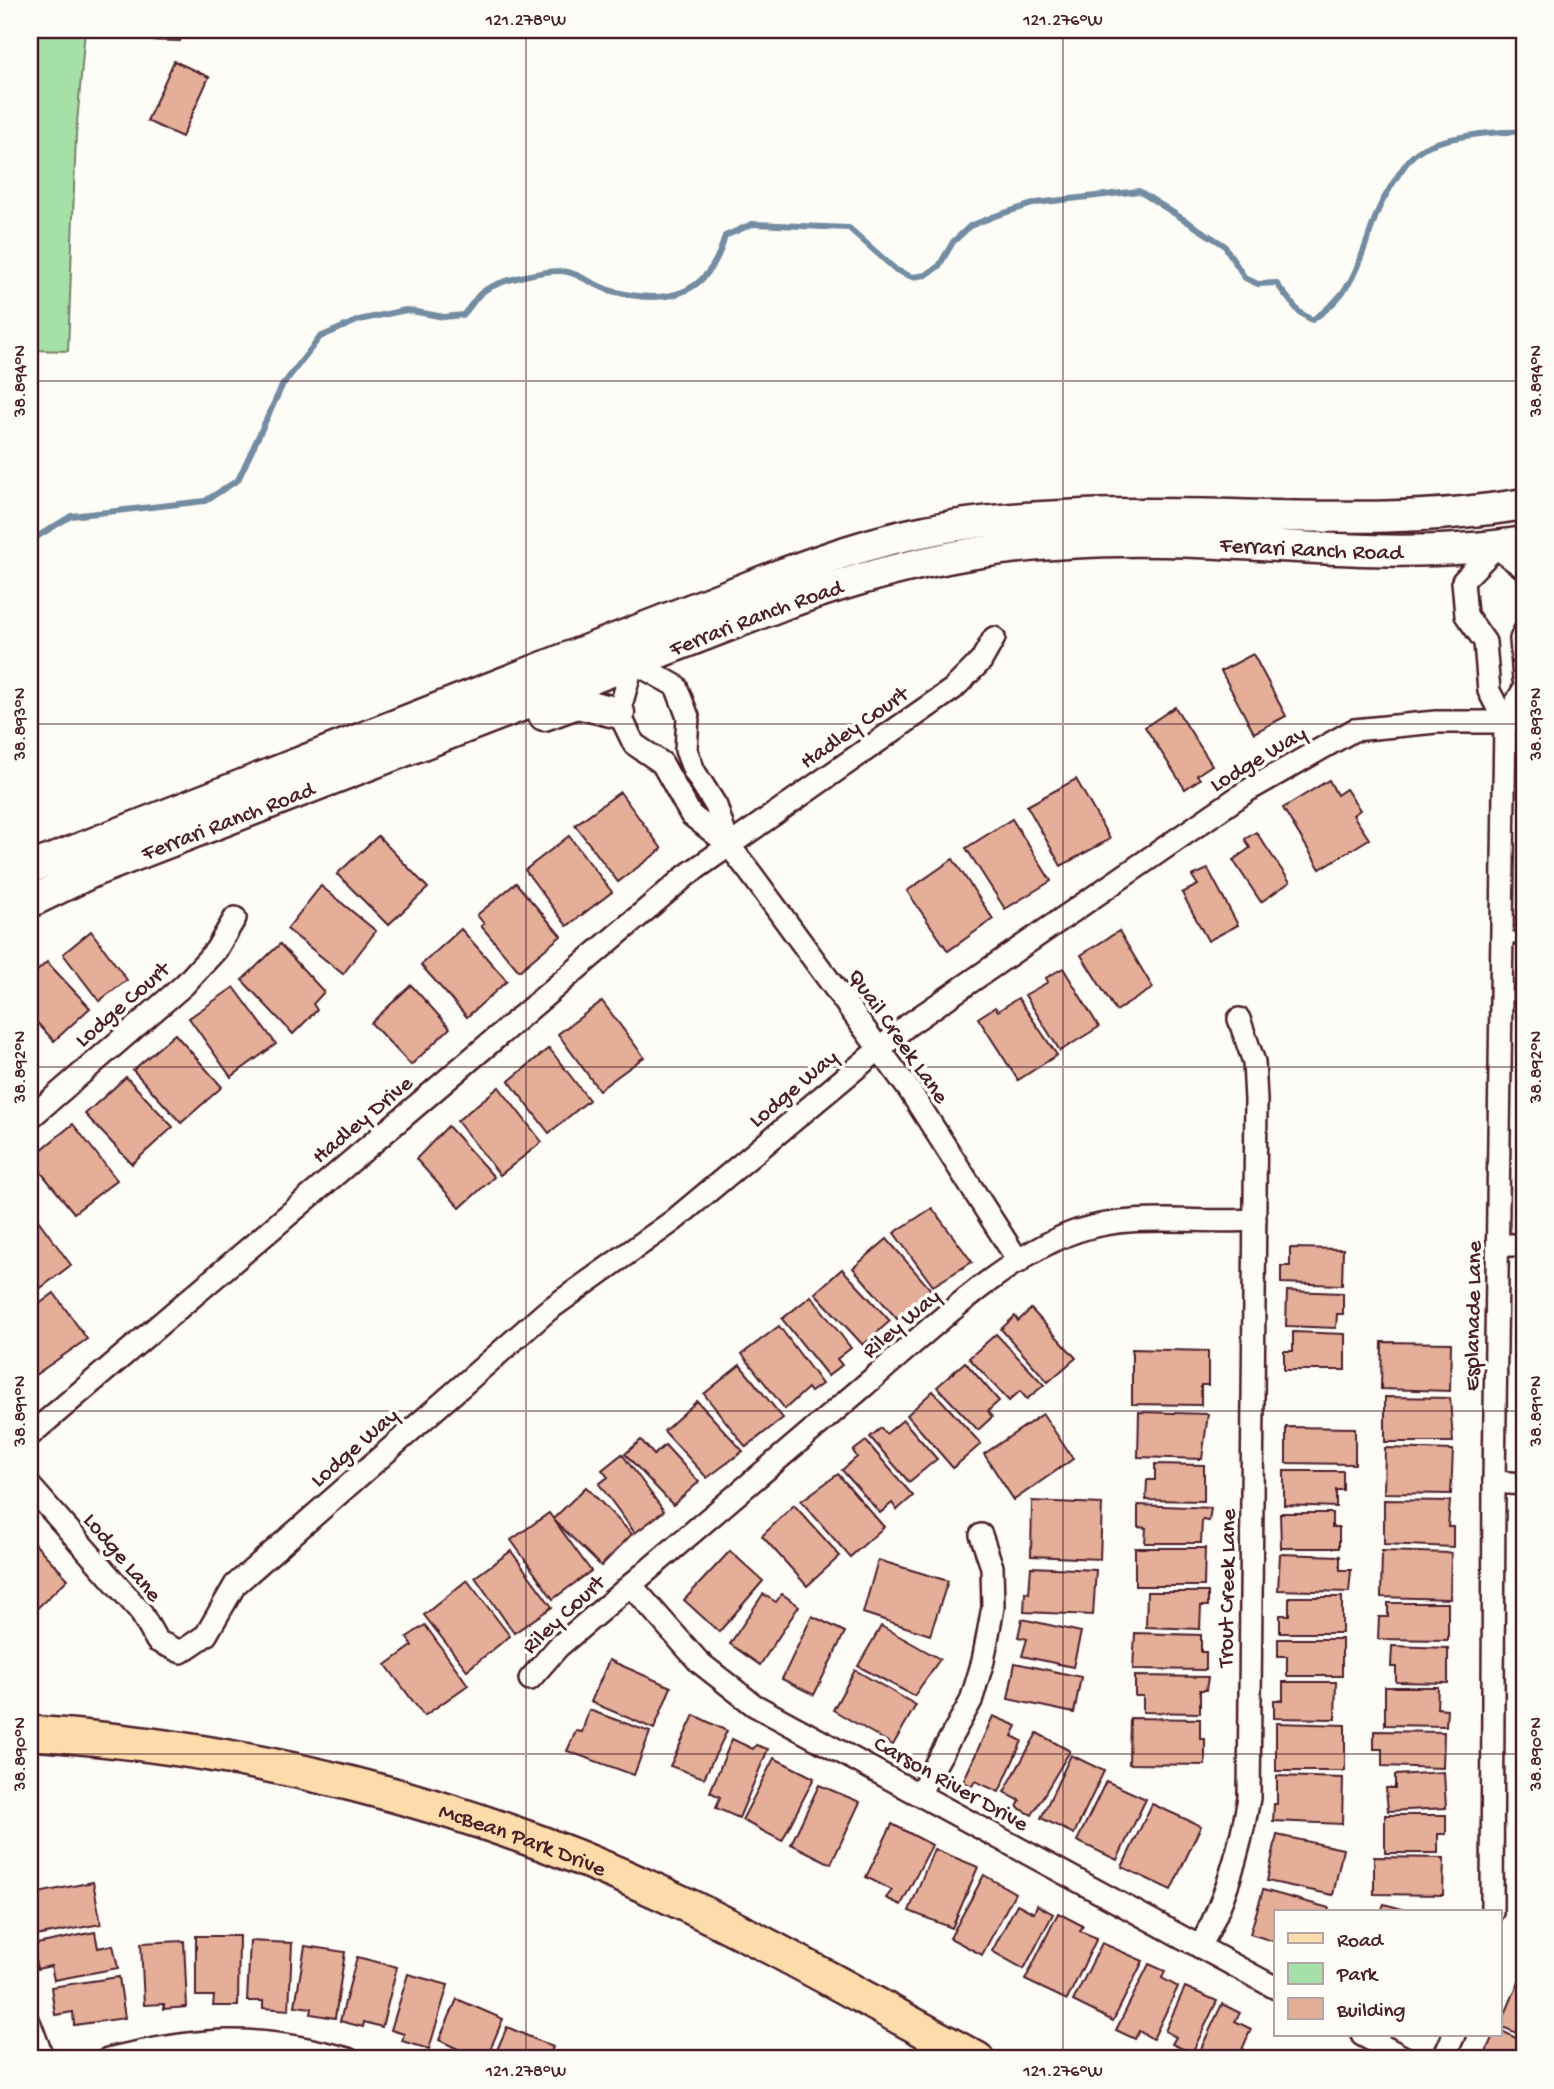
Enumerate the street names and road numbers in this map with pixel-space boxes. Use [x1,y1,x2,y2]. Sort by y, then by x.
street label: Ferrari Ranch Road [1218,533,1404,568]
street label: Ferrari Ranch Road [665,575,848,664]
street label: Hadley Court [796,681,916,776]
street label: Lodge Way [1206,721,1312,799]
street label: Ferrari Ranch Road [137,777,320,869]
street label: Lodge Court [70,956,178,1054]
street label: Quail Creek Lane [841,964,954,1111]
street label: Lodge Way [744,1045,844,1135]
street label: Hadley Drive [307,1070,420,1171]
street label: Esplanade Lane [1460,1239,1489,1392]
street label: Riley Way [857,1284,947,1365]
street label: Lodge Way [306,1403,405,1494]
street label: Trout Creek Lane [1214,1507,1243,1670]
street label: Lodge Lane [76,1508,167,1609]
street label: Riley Court [517,1569,613,1661]
street label: Carson River Drive [868,1731,1033,1839]
street label: McBean Park Drive [435,1799,611,1885]

